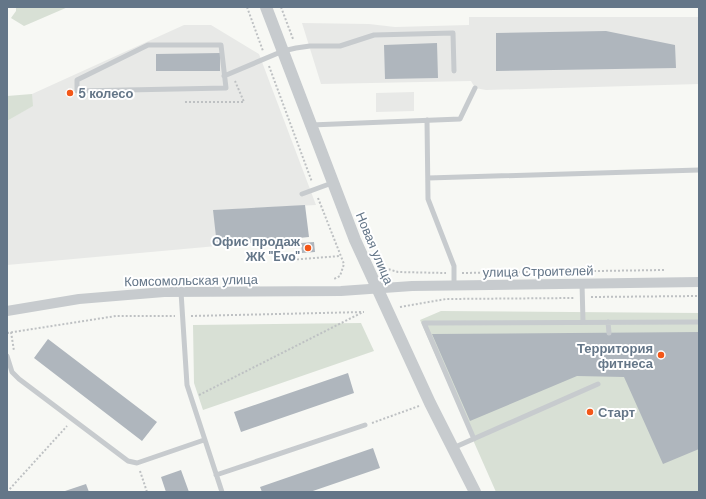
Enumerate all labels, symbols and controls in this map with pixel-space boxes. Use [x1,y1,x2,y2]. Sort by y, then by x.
place label: 5 колесо [78,85,133,102]
marker: 5 колесо [65,88,75,98]
street label: Новая улица [352,210,398,288]
place label: Офис продаж ЖК "Evo" [212,233,301,265]
marker: Офис продаж ЖК "Evo" [303,243,313,253]
street label: улица Строителей [482,262,594,281]
street label: Комсомольская улица [124,271,259,290]
place label: Территория фитнеса [577,340,654,372]
marker: Территория фитнеса [656,350,666,360]
place label: Старт [598,404,635,421]
marker: Старт [585,407,595,417]

